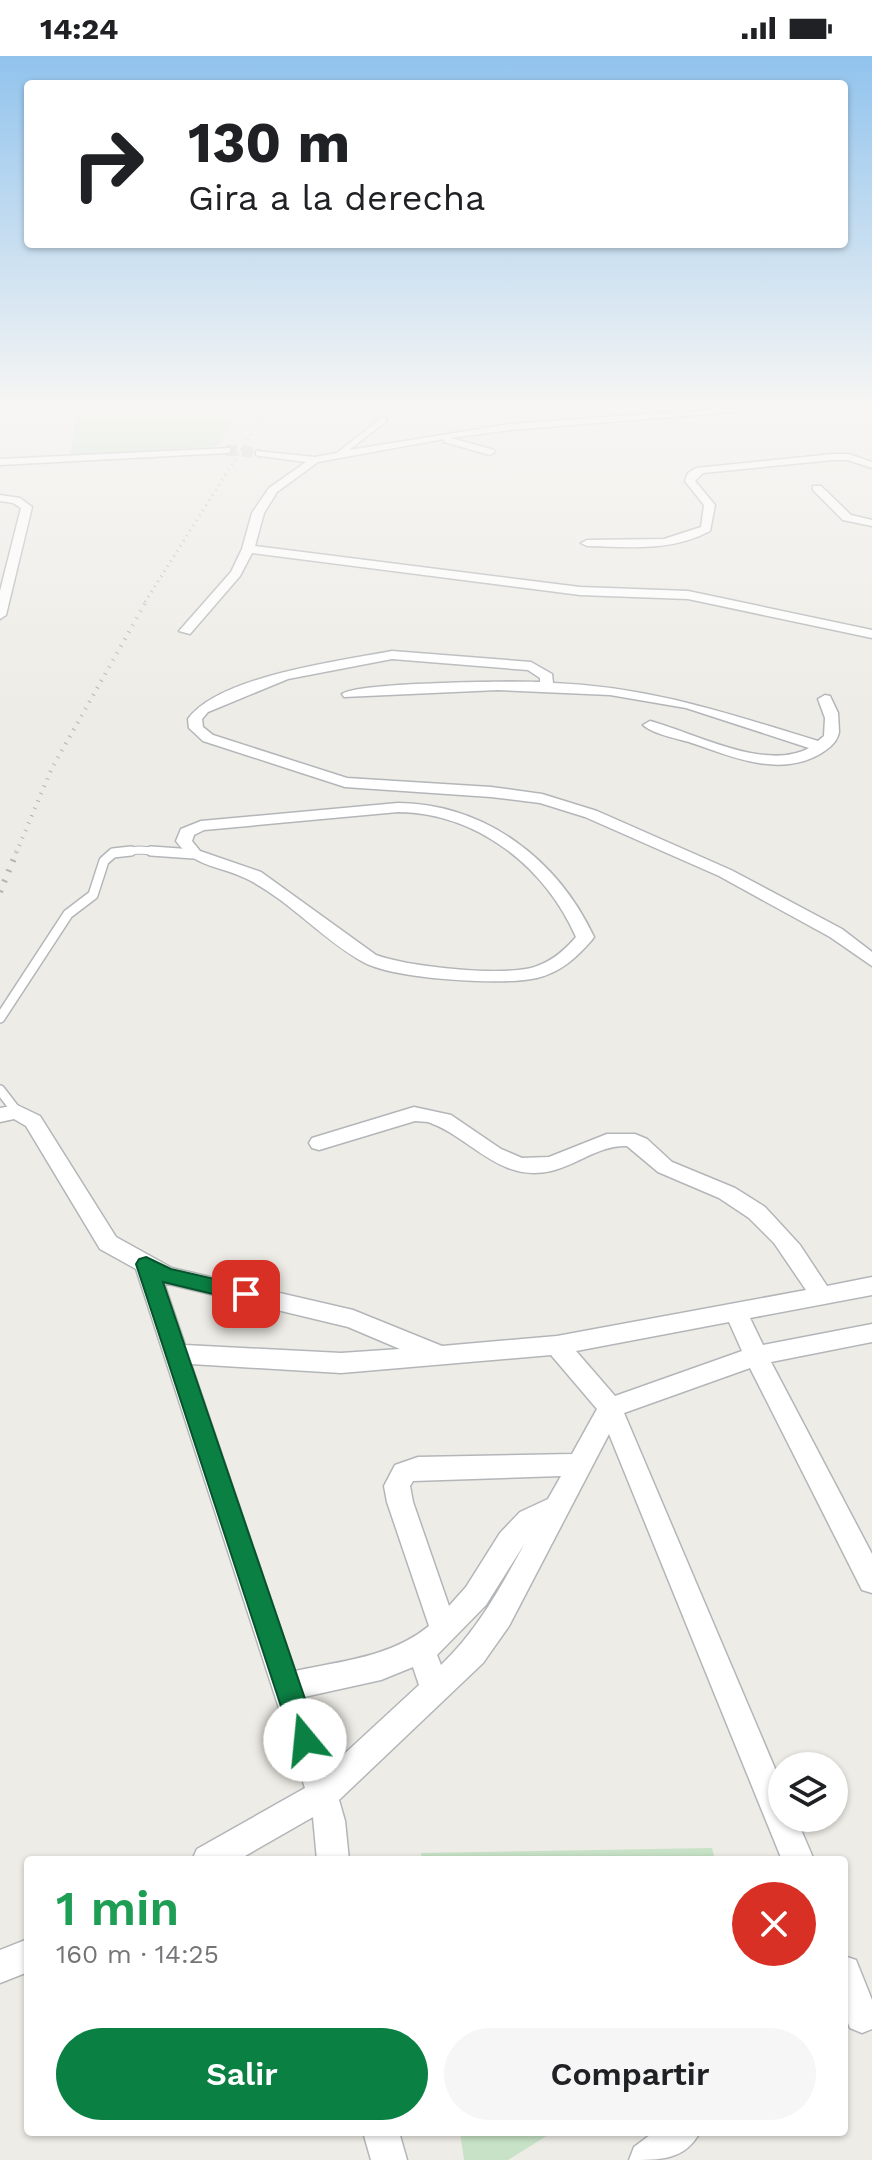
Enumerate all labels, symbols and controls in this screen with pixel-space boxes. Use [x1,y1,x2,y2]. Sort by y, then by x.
text: 14:24 [40,11,118,46]
text: 130 m [188,110,350,176]
icon: right [56,112,160,216]
text: Gira a la derecha [188,177,485,219]
pin [212,1260,280,1328]
icon: arrive [224,1272,268,1316]
position arrow [263,1698,347,1782]
map controls [768,1752,848,1832]
button: layers [768,1752,848,1832]
text: 1 min [56,1880,179,1937]
button: close [732,1882,816,1966]
text: 160 m · 14:25 [56,1939,219,1969]
button: Salir [56,2028,428,2120]
button: Compartir [444,2028,816,2120]

